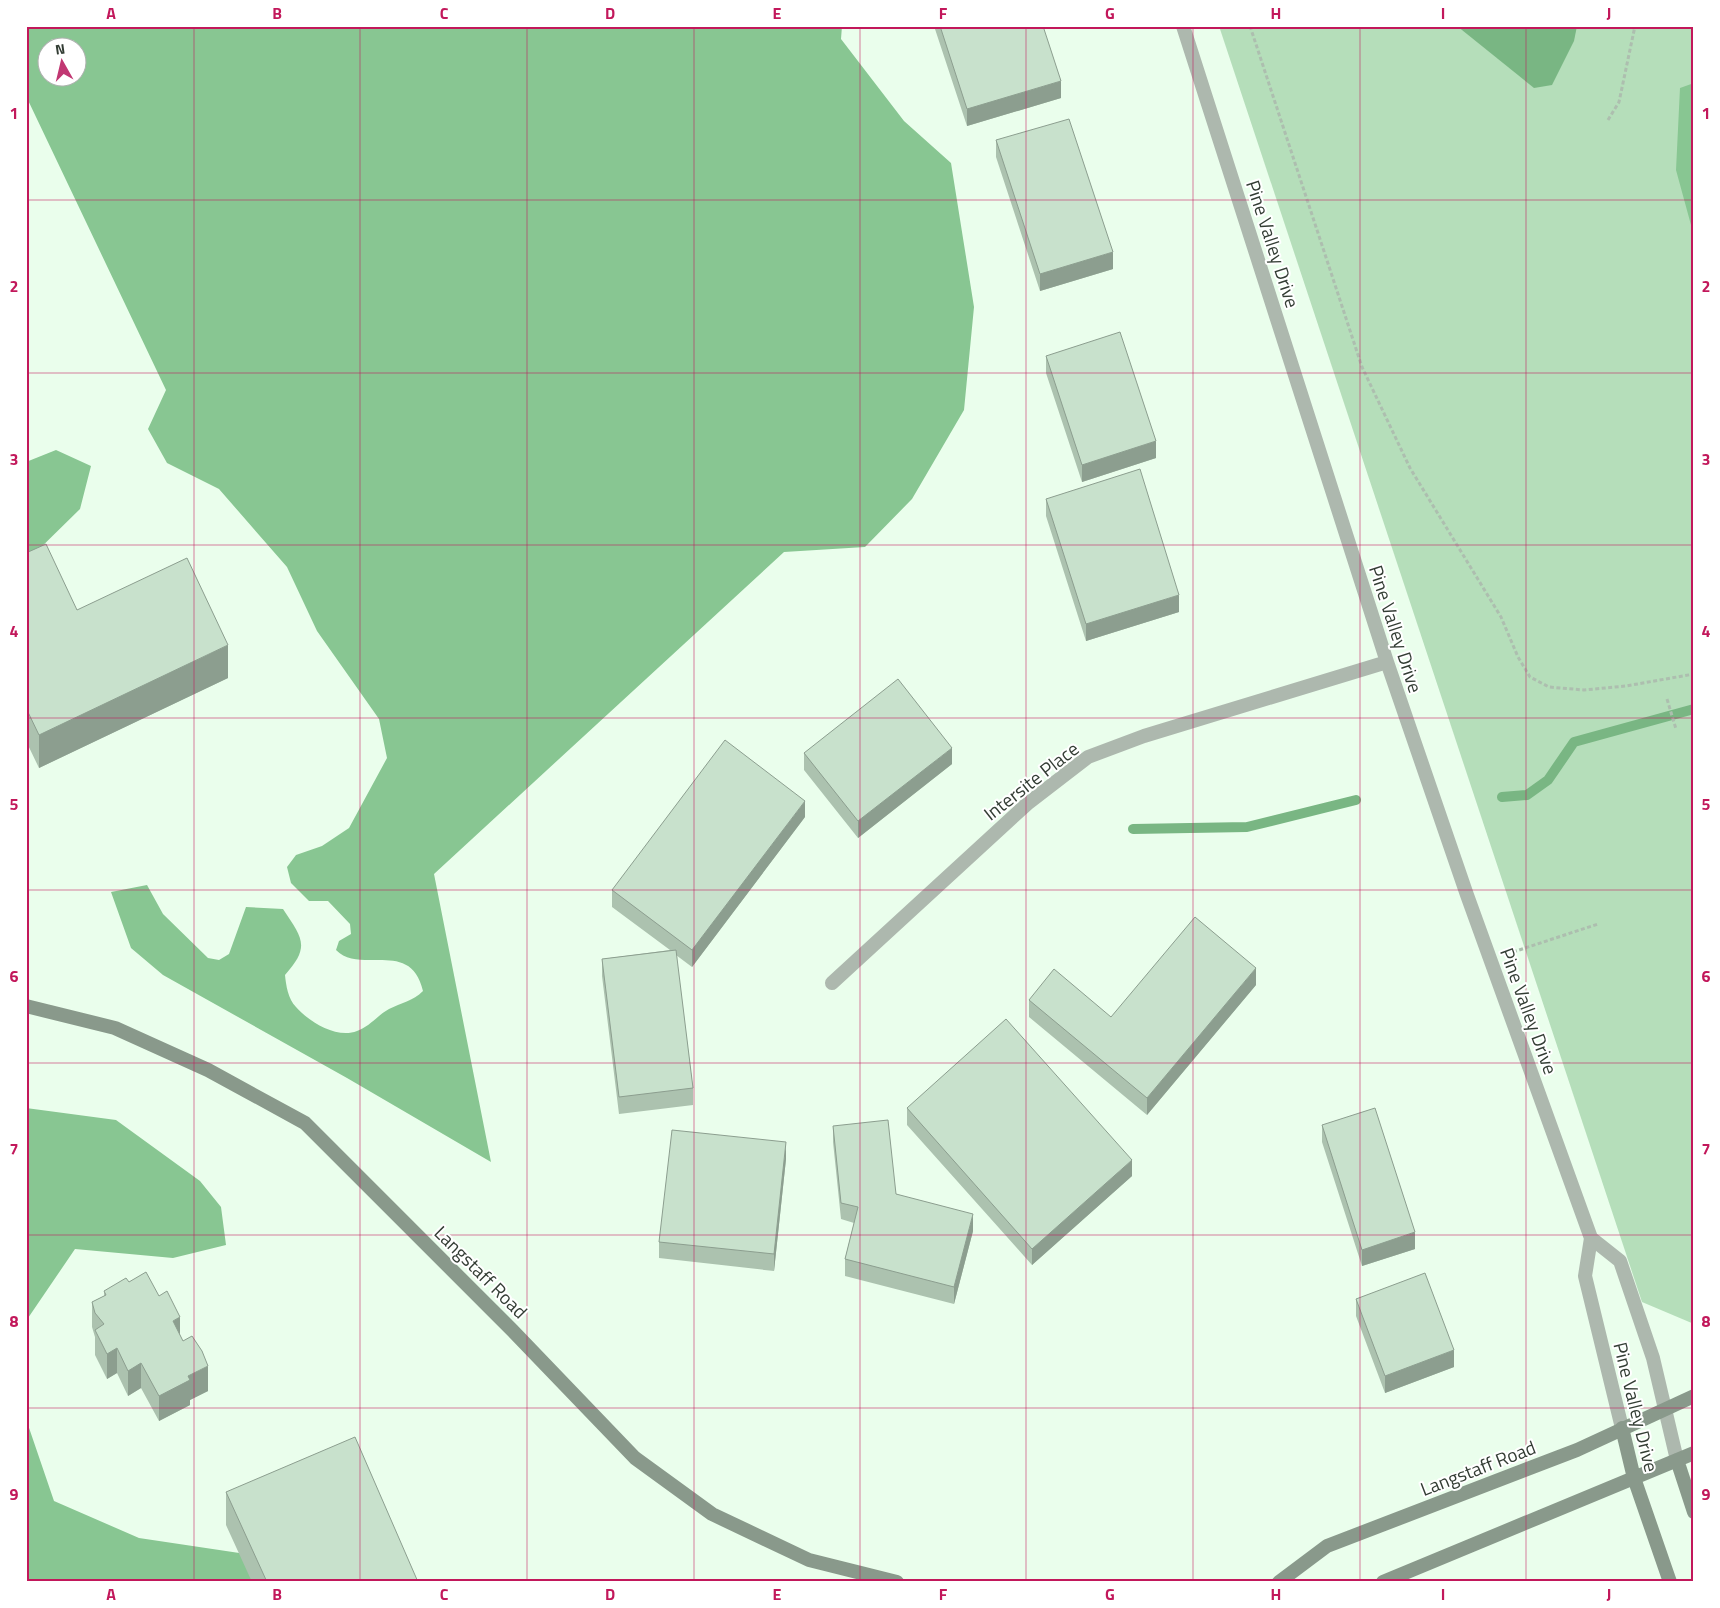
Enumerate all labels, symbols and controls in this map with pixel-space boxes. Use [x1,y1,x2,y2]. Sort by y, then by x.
text: A [106,1,116,25]
text: B [272,1,282,25]
text: C [440,1,449,25]
text: D [605,1,615,25]
text: E [773,1,782,25]
text: F [939,1,948,25]
text: G [1105,1,1115,25]
text: H [1271,1,1281,25]
text: I [1441,1,1445,25]
text: J [1607,1,1611,25]
north arrow [38,38,88,88]
text: N [54,38,66,60]
text: 1 [10,101,18,125]
text: 1 [1702,101,1710,125]
street label: Pine Valley Drive [1239,176,1308,311]
text: 2 [10,274,18,298]
text: 2 [1702,274,1710,298]
text: 3 [10,447,18,471]
text: 3 [1702,447,1710,471]
street label: Pine Valley Drive [1362,561,1431,696]
text: 4 [10,619,19,643]
text: 4 [1702,619,1711,643]
street label: Intersite Place [977,734,1085,827]
text: 5 [10,792,19,816]
text: 5 [1702,792,1711,816]
street label: Pine Valley Drive [1493,944,1566,1078]
text: 6 [10,964,19,988]
text: 6 [1702,964,1711,988]
text: 7 [10,1137,18,1161]
text: 7 [1702,1137,1710,1161]
street label: Langstaff Road [428,1218,535,1325]
text: 8 [10,1309,19,1333]
text: 8 [1702,1309,1711,1333]
street label: Pine Valley Drive [1606,1339,1667,1475]
street label: Langstaff Road [1416,1432,1540,1503]
text: 9 [10,1482,19,1506]
text: 9 [1702,1482,1711,1506]
text: A [106,1582,116,1606]
text: B [272,1582,282,1606]
text: C [440,1582,449,1606]
text: D [605,1582,615,1606]
text: E [773,1582,782,1606]
text: F [939,1582,948,1606]
text: G [1105,1582,1115,1606]
text: H [1271,1582,1281,1606]
text: I [1441,1582,1445,1606]
text: J [1607,1582,1611,1606]

